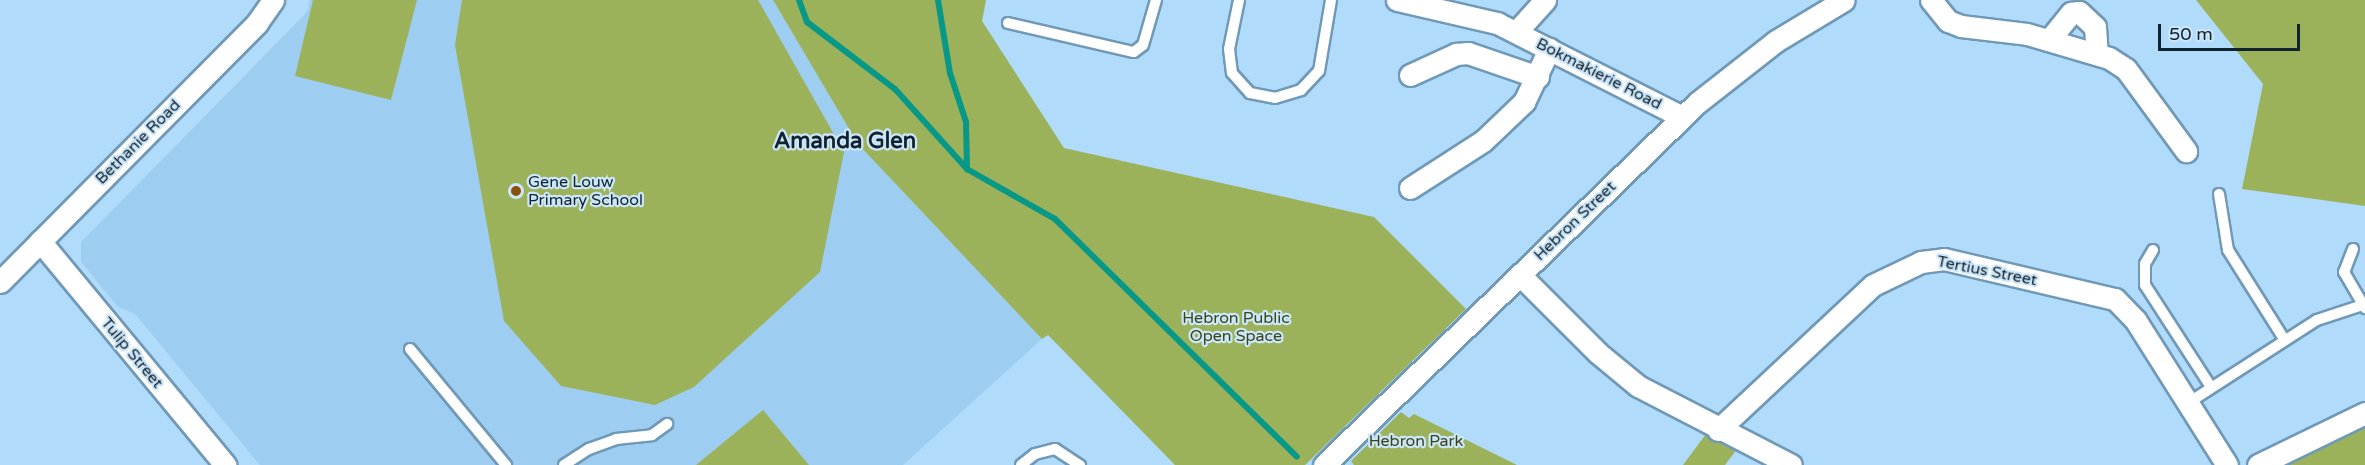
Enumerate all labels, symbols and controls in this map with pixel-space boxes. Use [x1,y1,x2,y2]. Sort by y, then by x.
scale bar [2161,12,2304,50]
text: 50 m [2169,23,2213,45]
street label: Bokmakierie Road [1533,34,1665,114]
street label: Bethanie Road [92,96,184,188]
district label: Amanda Glen [774,129,916,155]
place label: Gene Louw Primary School [528,172,643,210]
street label: Hebron Street [1530,177,1620,265]
marker: Gene Louw Primary School [509,184,523,198]
street label: Tertius Street [1935,252,2039,290]
park label: Hebron Public Open Space [1182,308,1290,346]
street label: Tulip Street [97,314,167,392]
park label: Hebron Park [1369,431,1463,451]

